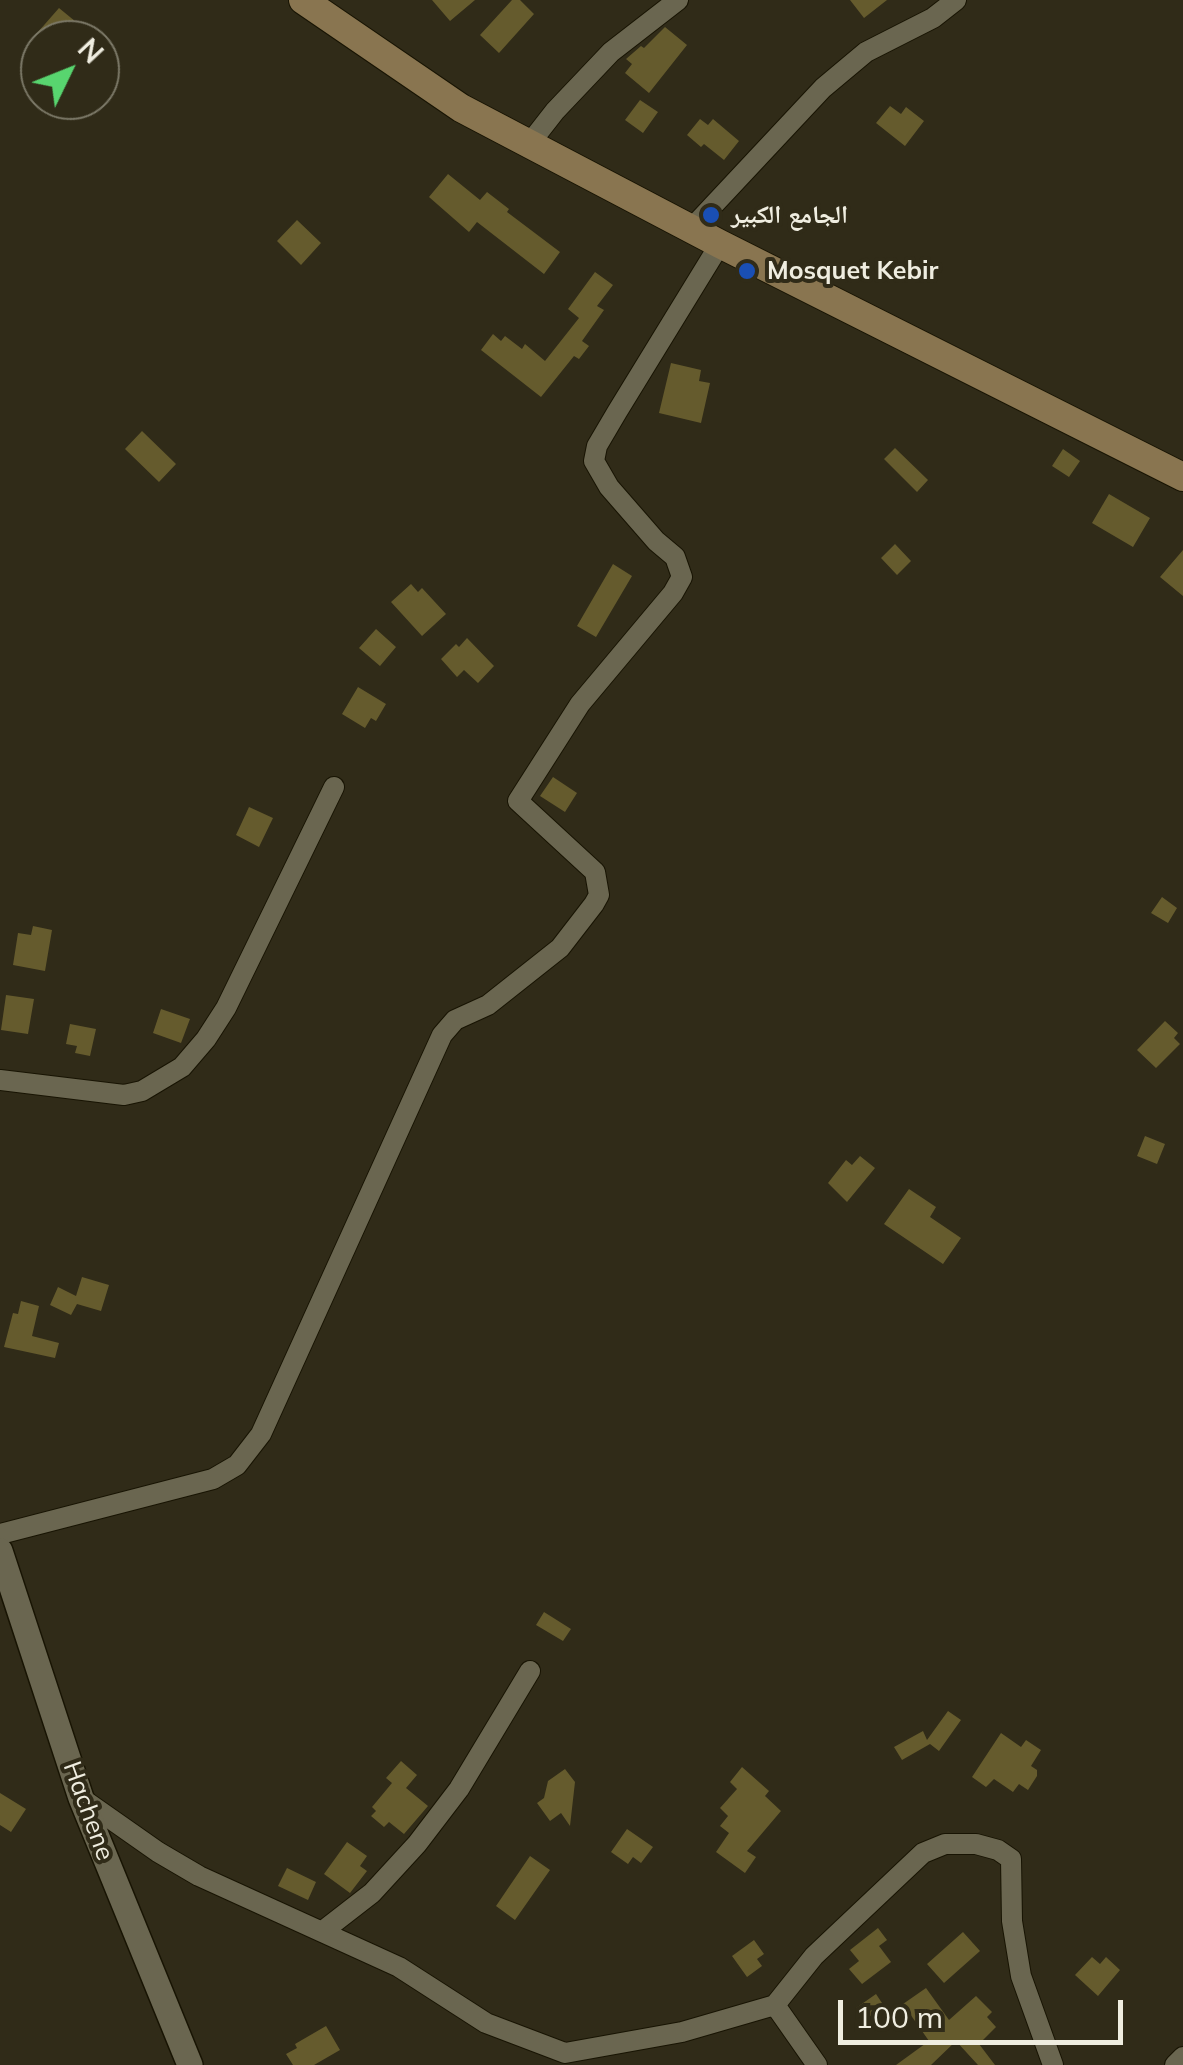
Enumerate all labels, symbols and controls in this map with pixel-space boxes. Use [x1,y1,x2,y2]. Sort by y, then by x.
north arrow [20,20,120,120]
text: N [71,31,111,70]
place label: الجامع الكبير [731,200,848,230]
marker: الجامع الكبير [700,204,722,226]
place label: Mosquet Kebir [767,256,938,286]
marker: Mosquet Kebir [736,260,758,282]
street label: Hachene [56,1757,120,1865]
scale bar [843,1980,1128,2042]
text: 100 m [855,1998,943,2036]

